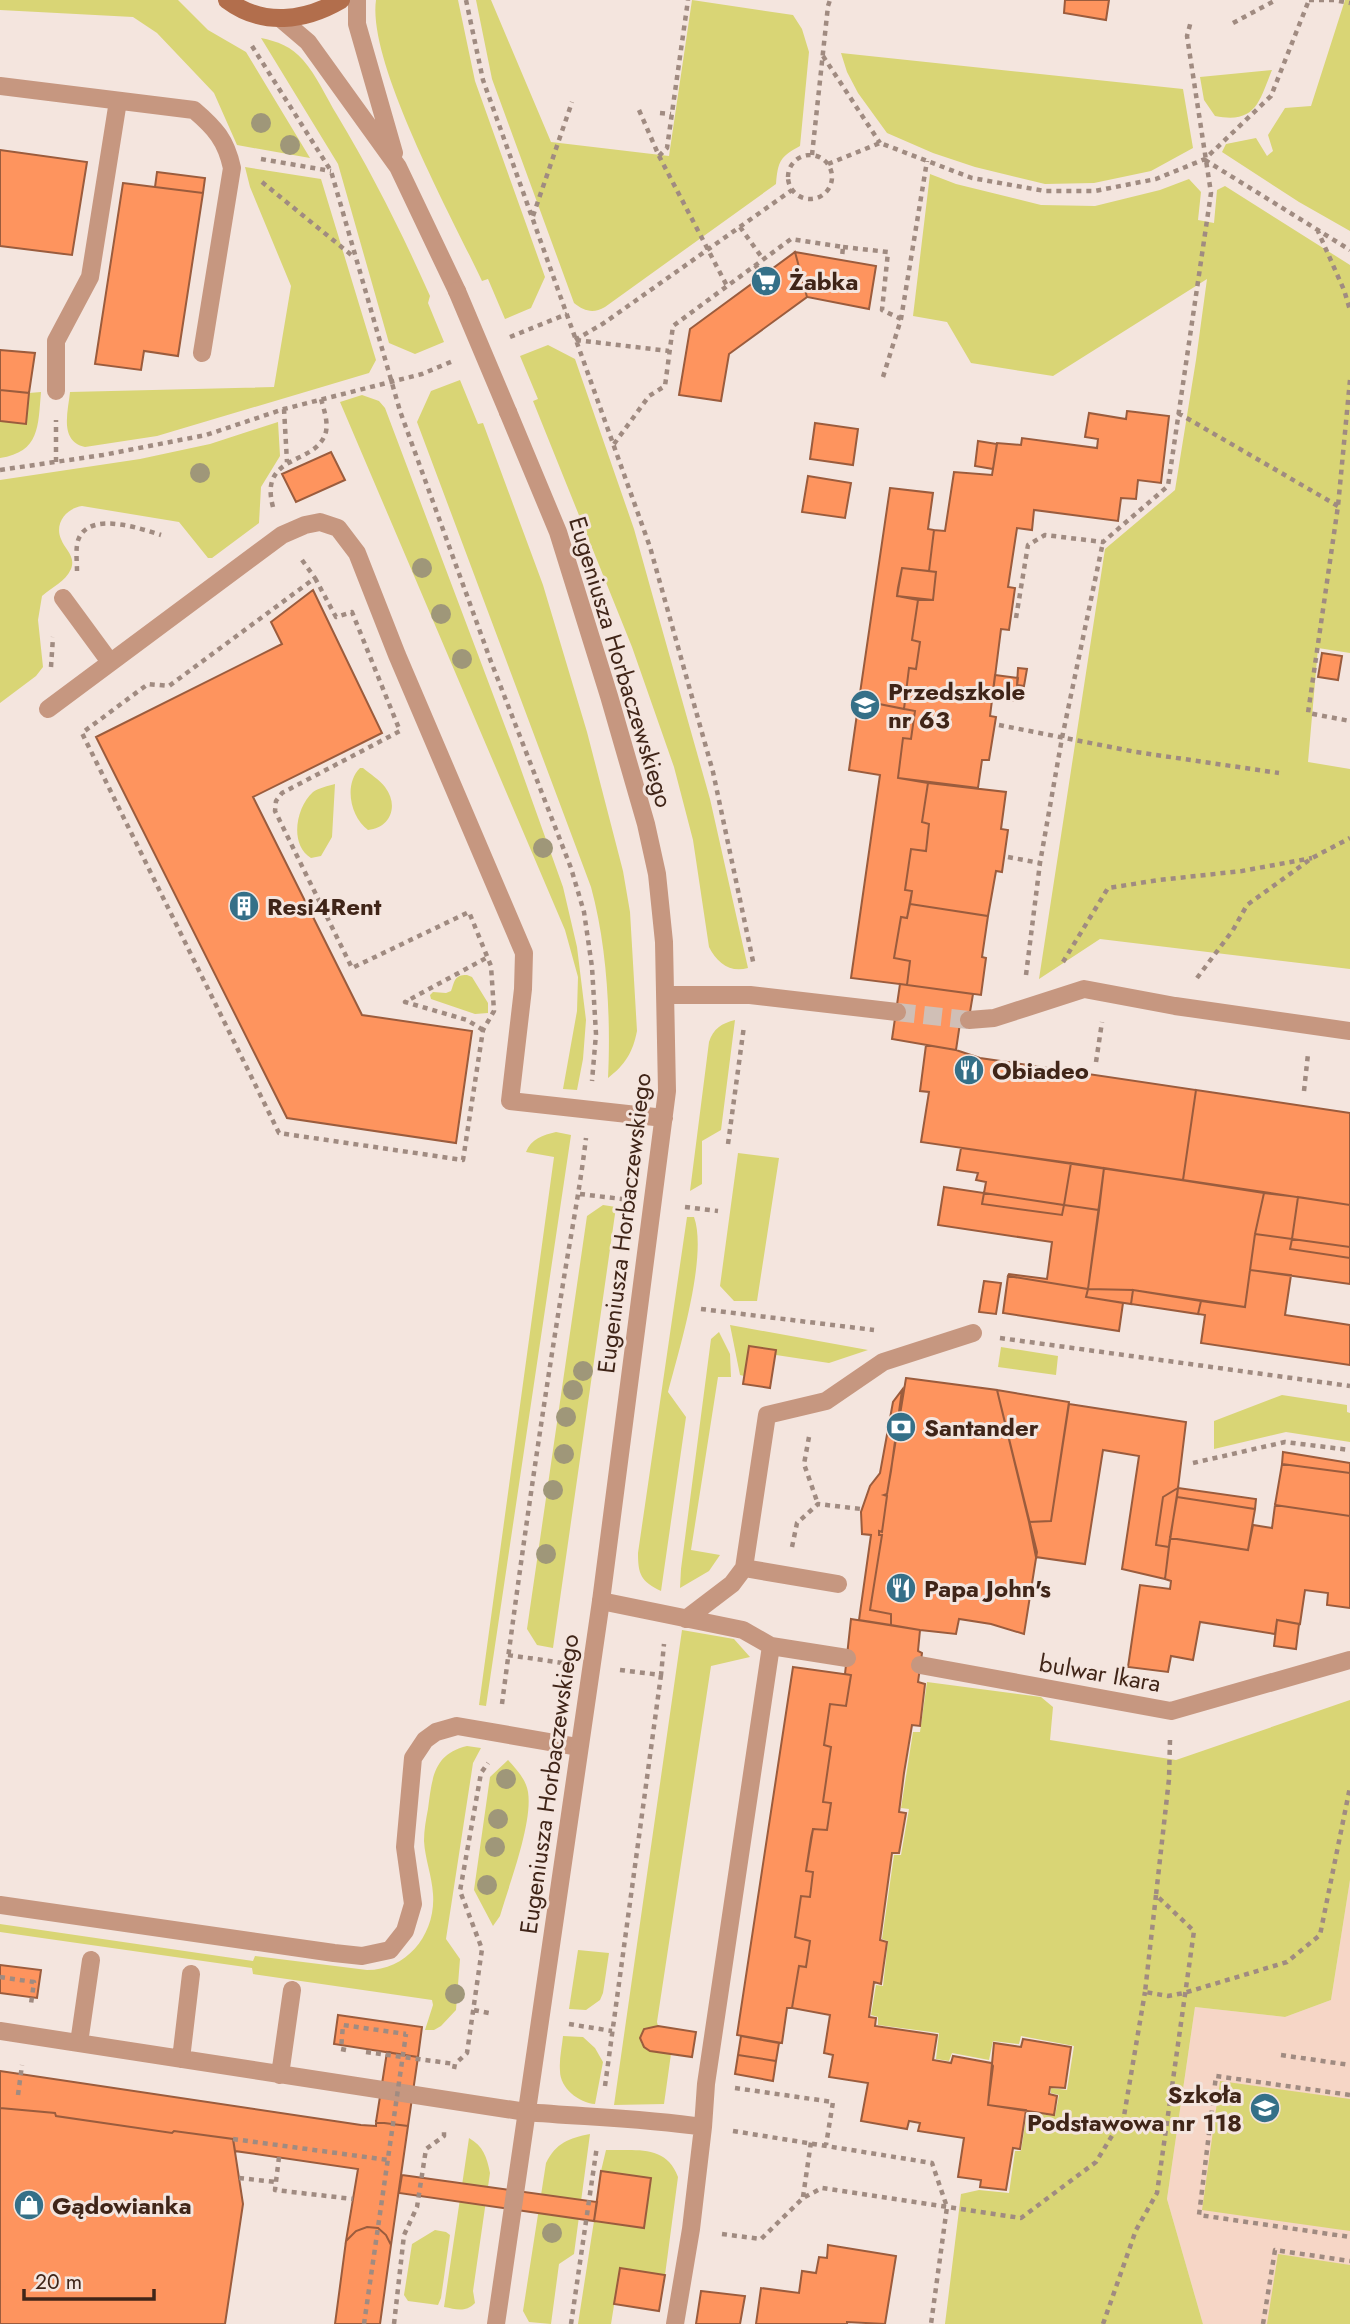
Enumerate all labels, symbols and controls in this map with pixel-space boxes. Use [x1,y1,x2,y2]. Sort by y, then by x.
supermarket icon: Żabka [749,264,783,298]
place label: Żabka [789,264,858,299]
street label: Eugeniusza Horbaczewskiego [560,512,682,812]
place label: Przedszkole nr 63 [888,674,1025,737]
school or university icon: Przedszkole nr 63 [848,688,882,722]
building icon: Resi4Rent [227,889,261,923]
place label: Resi4Rent [267,889,382,924]
restaurant icon: Obiadeo [952,1053,986,1087]
place label: Obiadeo [992,1053,1089,1088]
street label: Eugeniusza Horbaczewskiego [588,1071,660,1375]
bank icon: Santander [884,1410,918,1444]
place label: Santander [924,1410,1039,1445]
restaurant icon: Papa John's [884,1571,918,1605]
place label: Papa John's [924,1571,1051,1606]
street label: Eugeniusza Horbaczewskiego [511,1632,587,1936]
street label: bulwar Ikara [1036,1645,1164,1701]
place label: Szkoła Podstawowa nr 118 [1027,2077,1242,2140]
school or university icon: Szkoła Podstawowa nr 118 [1248,2091,1282,2125]
shop icon: Gądowianka [12,2188,46,2222]
place label: Gądowianka [52,2188,192,2223]
scale bar [24,2258,154,2302]
text: 20 m [35,2267,82,2297]

